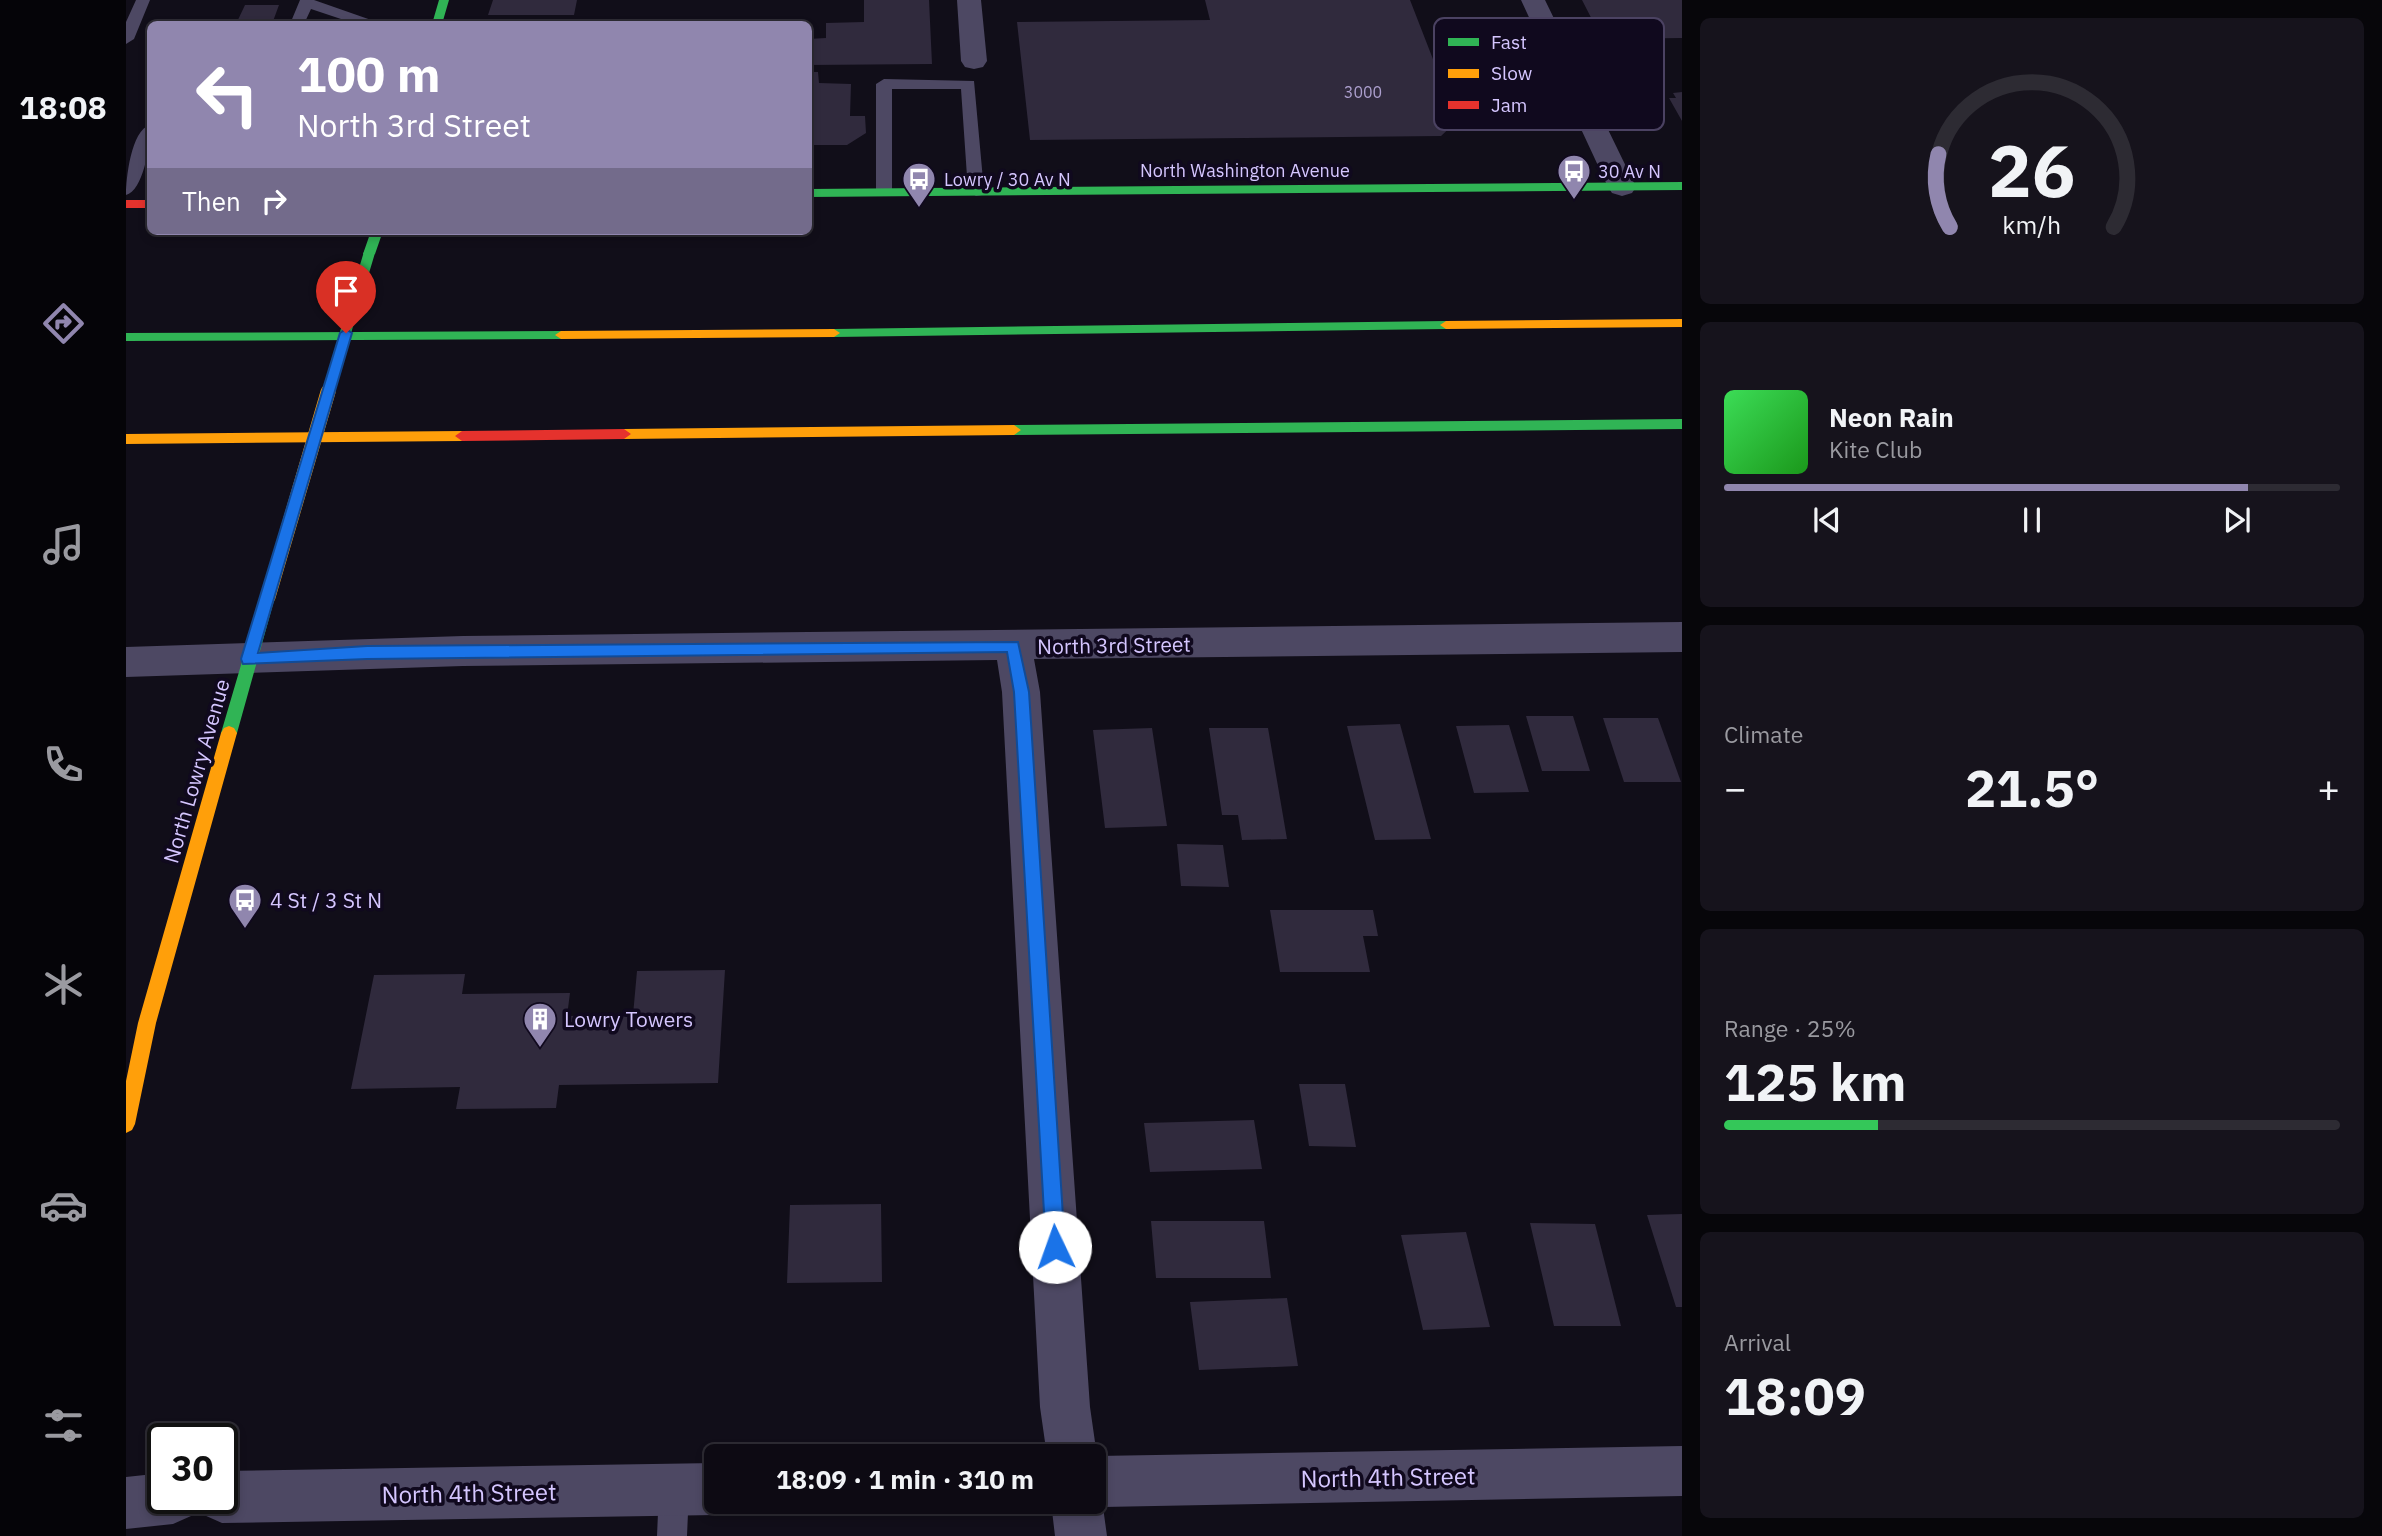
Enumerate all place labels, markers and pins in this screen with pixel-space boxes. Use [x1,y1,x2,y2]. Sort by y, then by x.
bus stop icon: 30 Av N [1555,152,1593,201]
bus stop icon: Lowry / 30 Av N [900,160,938,209]
place label: 30 Av N [1598,160,1661,183]
place label: Lowry / 30 Av N [944,168,1071,191]
pin [316,261,376,333]
bus stop icon: 4 St / 3 St N [226,881,264,930]
place label: 4 St / 3 St N [270,886,382,914]
building icon: Lowry Towers [521,1000,559,1049]
place label: Lowry Towers [564,1005,693,1033]

